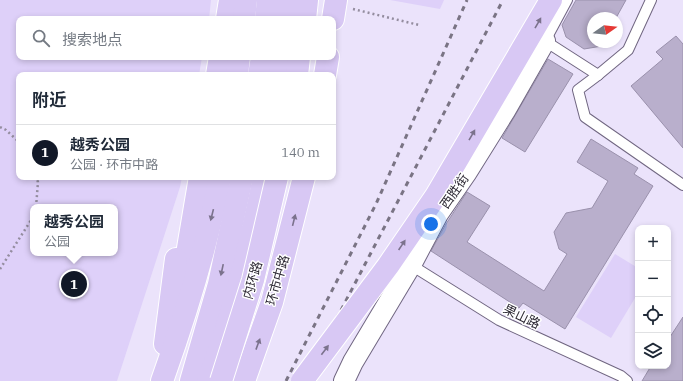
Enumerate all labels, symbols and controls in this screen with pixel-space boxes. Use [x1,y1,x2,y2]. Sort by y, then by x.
north arrow [587,12,623,48]
search box [16,16,336,60]
one-way arrow [534,17,541,29]
icon: search [30,27,52,49]
text: 搜索地点 [62,30,122,49]
text: 附近 [32,89,66,111]
one-way arrow [468,129,475,141]
text: 越秀公园 [70,135,130,154]
text: 1 [41,144,49,161]
text: 140 m [281,144,320,161]
text: 公园 · 环市中路 [70,156,158,173]
street label: 西胜街 [436,170,473,212]
popup [30,204,118,256]
one-way arrow [209,209,215,221]
text: 越秀公园 [44,212,104,231]
one-way arrow [291,213,297,226]
your location [421,214,441,234]
map controls [635,225,671,369]
button: + [635,225,671,261]
text: 公园 [44,233,70,250]
one-way arrow [398,240,406,250]
street label: 环市中路 [262,253,293,307]
street label: 内环路 [239,259,266,301]
button: − [635,261,671,297]
one-way arrow [219,264,225,276]
pin: 1 [61,269,87,299]
button: locate [635,297,671,333]
street label: 果山路 [501,300,543,333]
button: layers [635,333,671,369]
one-way arrow [255,338,261,350]
one-way arrow [321,344,330,355]

